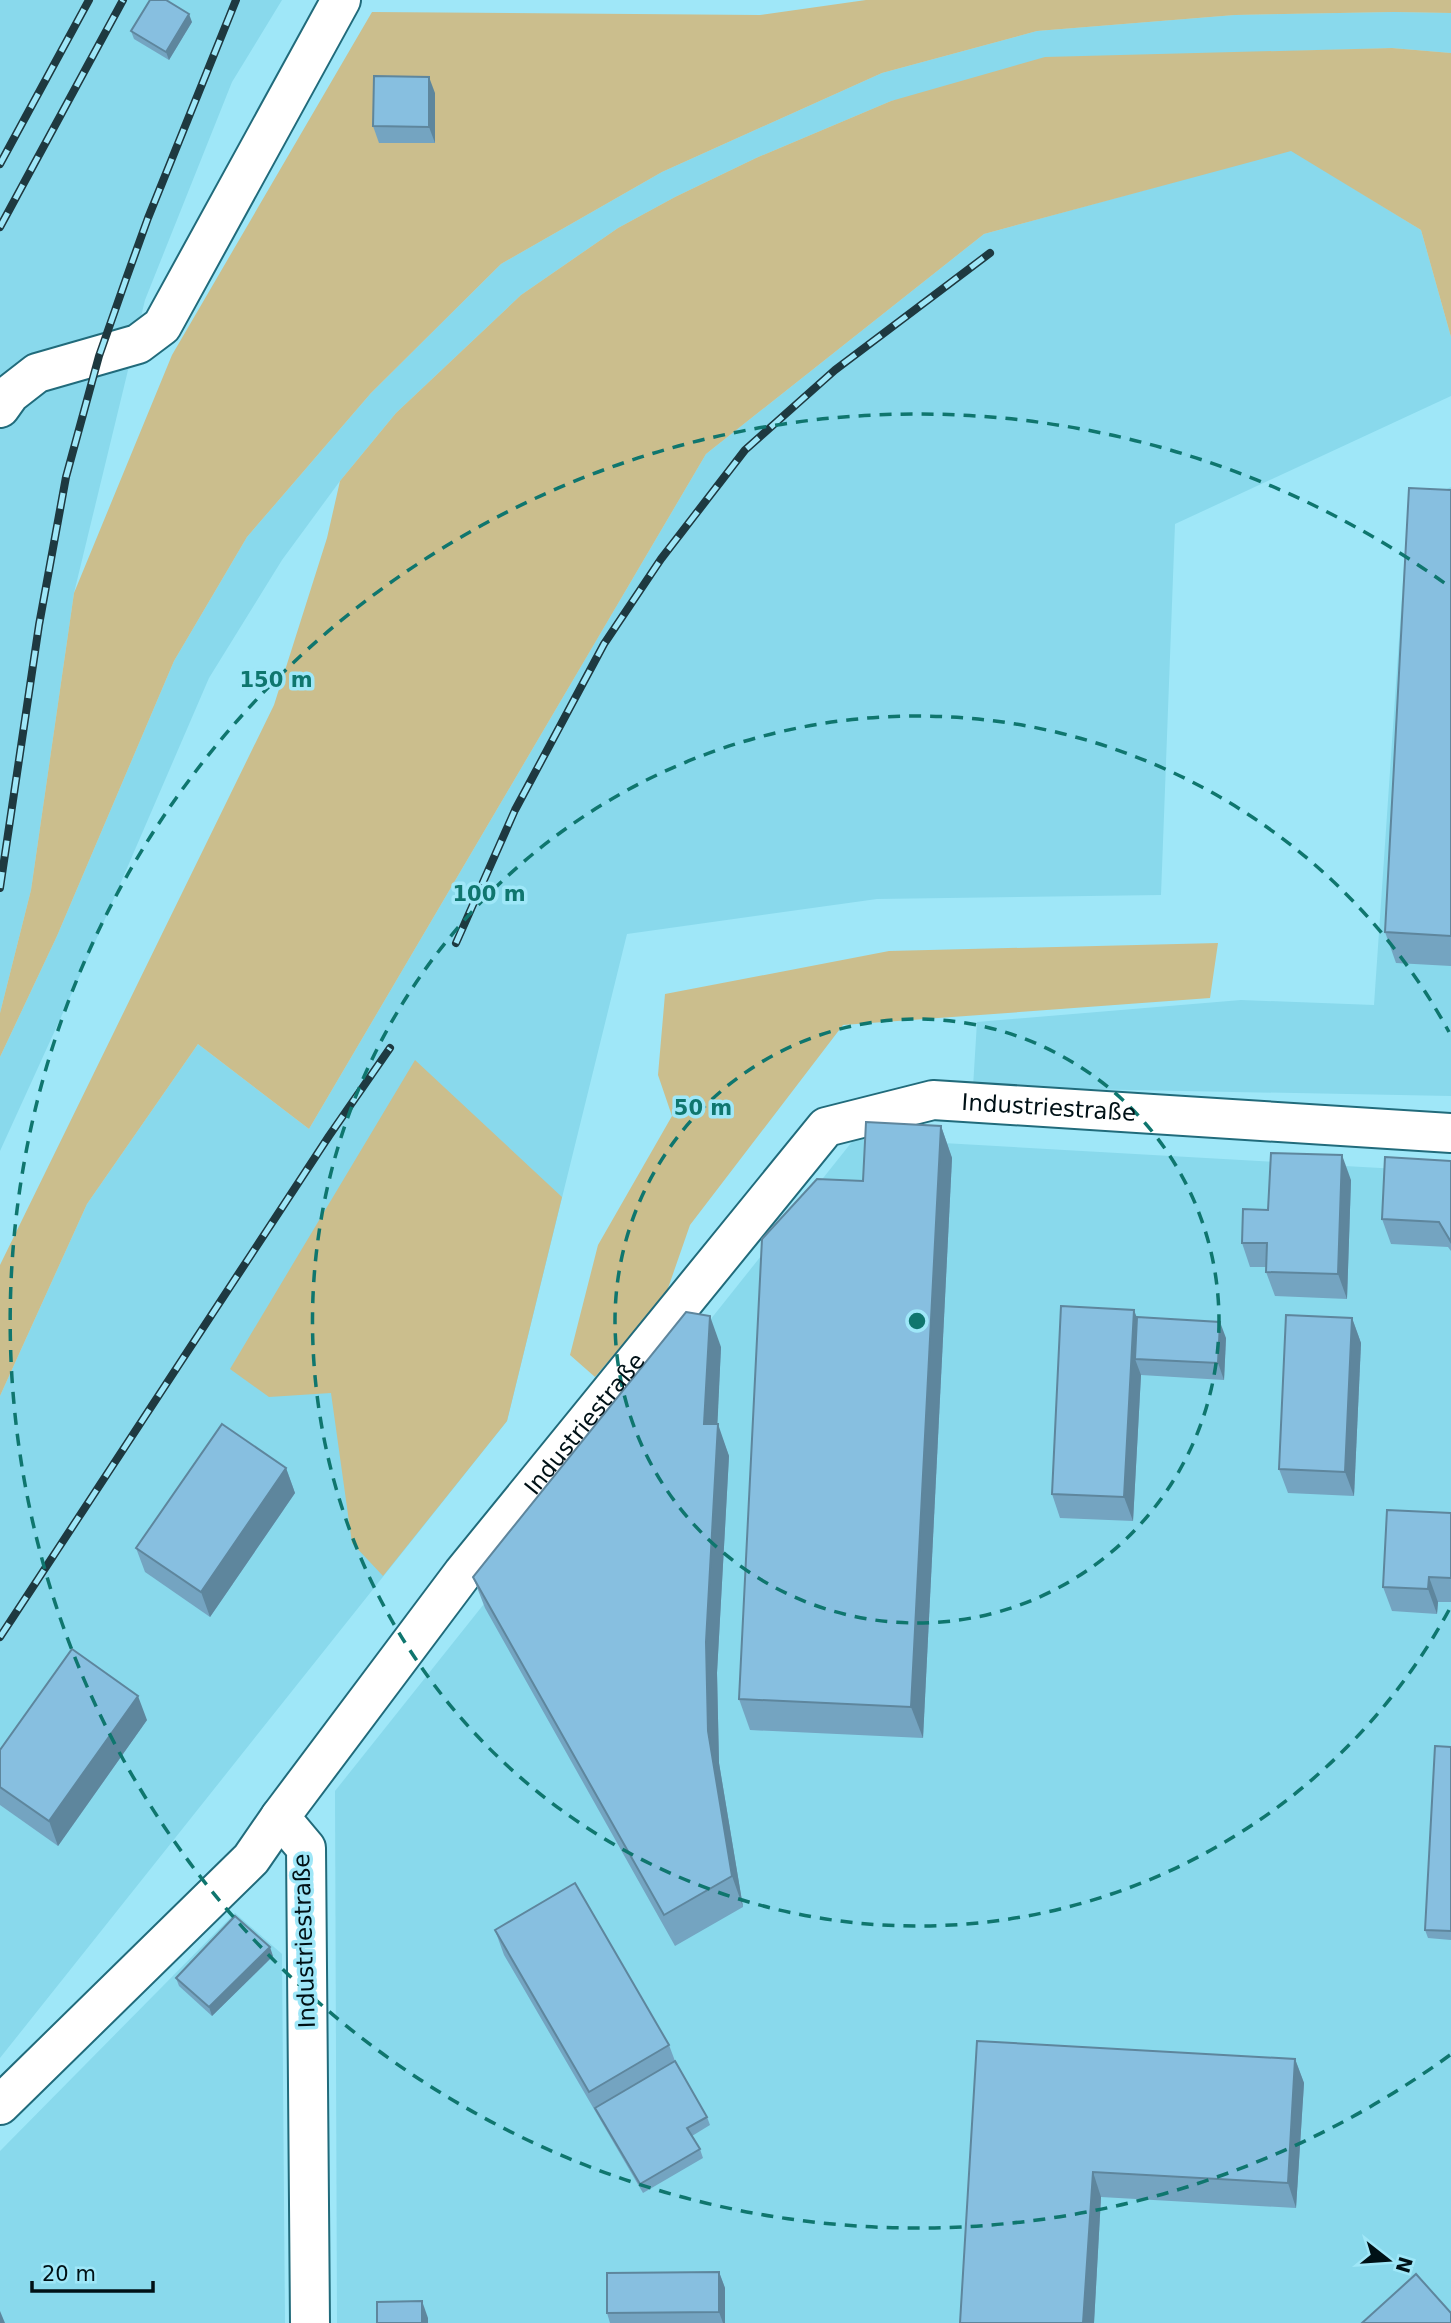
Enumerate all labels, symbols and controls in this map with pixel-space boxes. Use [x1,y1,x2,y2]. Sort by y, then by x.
text: 150 m [239,668,313,692]
text: 100 m [452,882,526,906]
street label: Industriestraße [961,1089,1137,1126]
text: 50 m [674,1096,732,1120]
centre of rings [905,1309,929,1333]
street label: Industriestraße [519,1348,650,1500]
street label: Industriestraße [288,1853,320,2029]
north arrow [1353,2225,1423,2295]
scale bar [32,2250,152,2294]
text: N [1391,2254,1417,2276]
text: 20 m [42,2262,96,2286]

